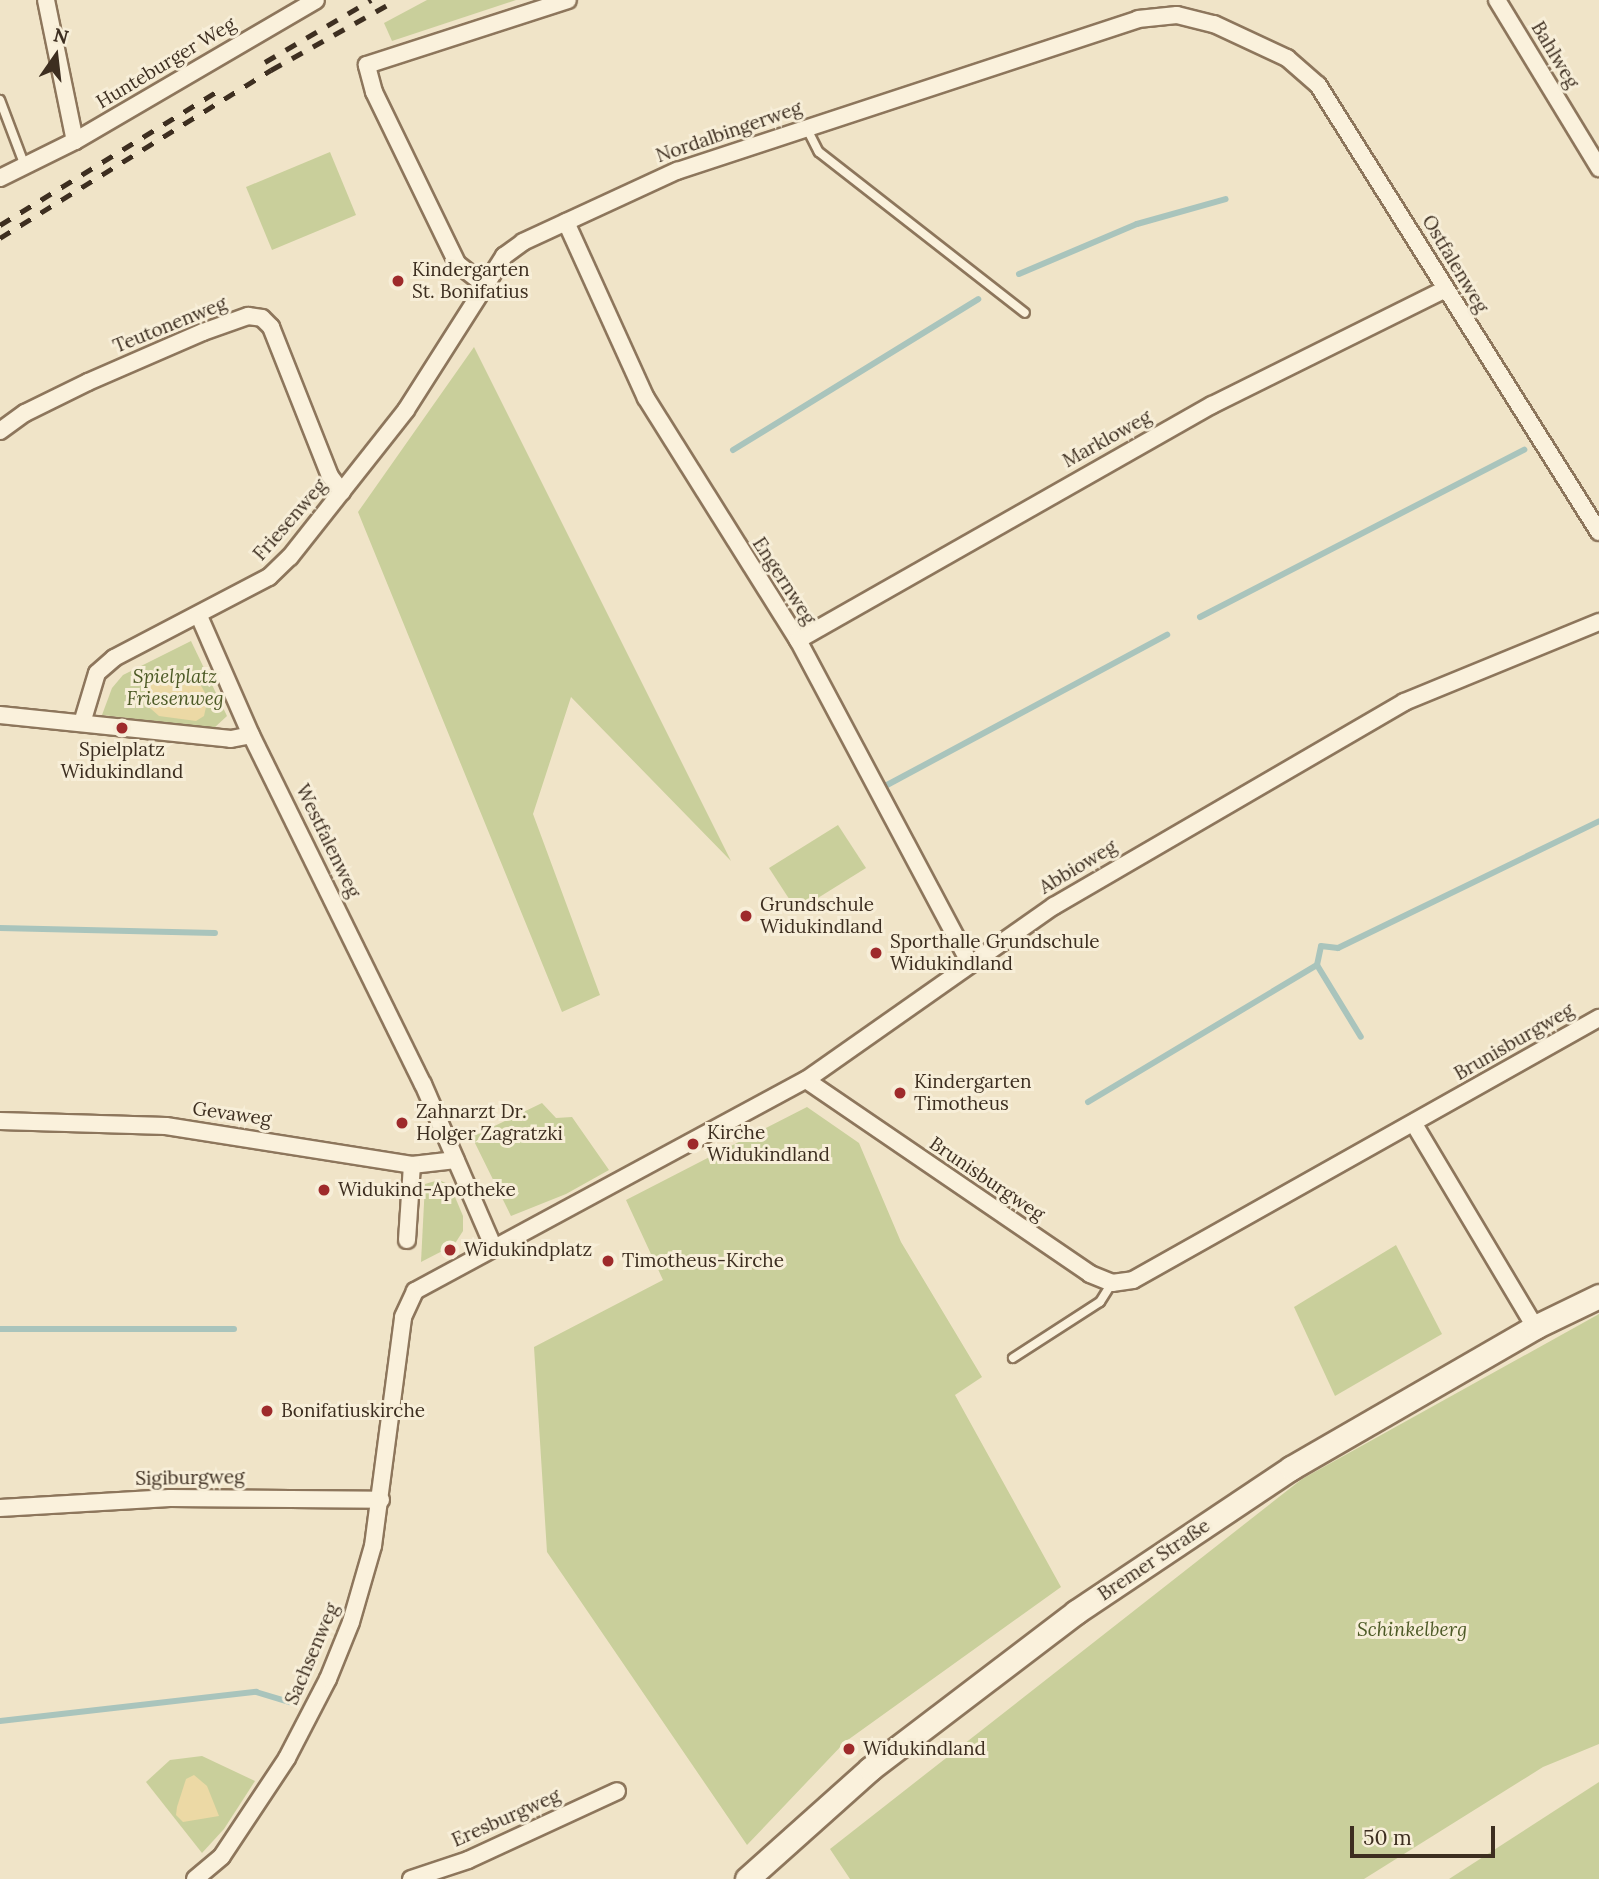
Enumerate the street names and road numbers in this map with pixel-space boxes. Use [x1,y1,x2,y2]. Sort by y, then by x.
street label: Hunteburger Weg [92,12,240,114]
street label: Bahlweg [1526,17,1584,93]
street label: Nordalbingerweg [653,96,805,168]
street label: Ostfalenweg [1417,211,1493,317]
street label: Teutonenweg [110,292,230,358]
street label: Markloweg [1059,405,1155,473]
street label: Friesenweg [249,475,331,565]
street label: Engernweg [747,533,821,629]
street label: Westfalenweg [291,781,365,901]
street label: Abbioweg [1035,835,1121,899]
street label: Brunisburgweg [1450,999,1578,1085]
street label: Gevaweg [191,1097,273,1131]
street label: Brunisburgweg [925,1132,1049,1226]
street label: Sigiburgweg [135,1466,245,1490]
street label: Bremer Straße [1094,1514,1214,1606]
street label: Sachsenweg [280,1600,344,1708]
street label: Eresburgweg [448,1784,564,1852]

